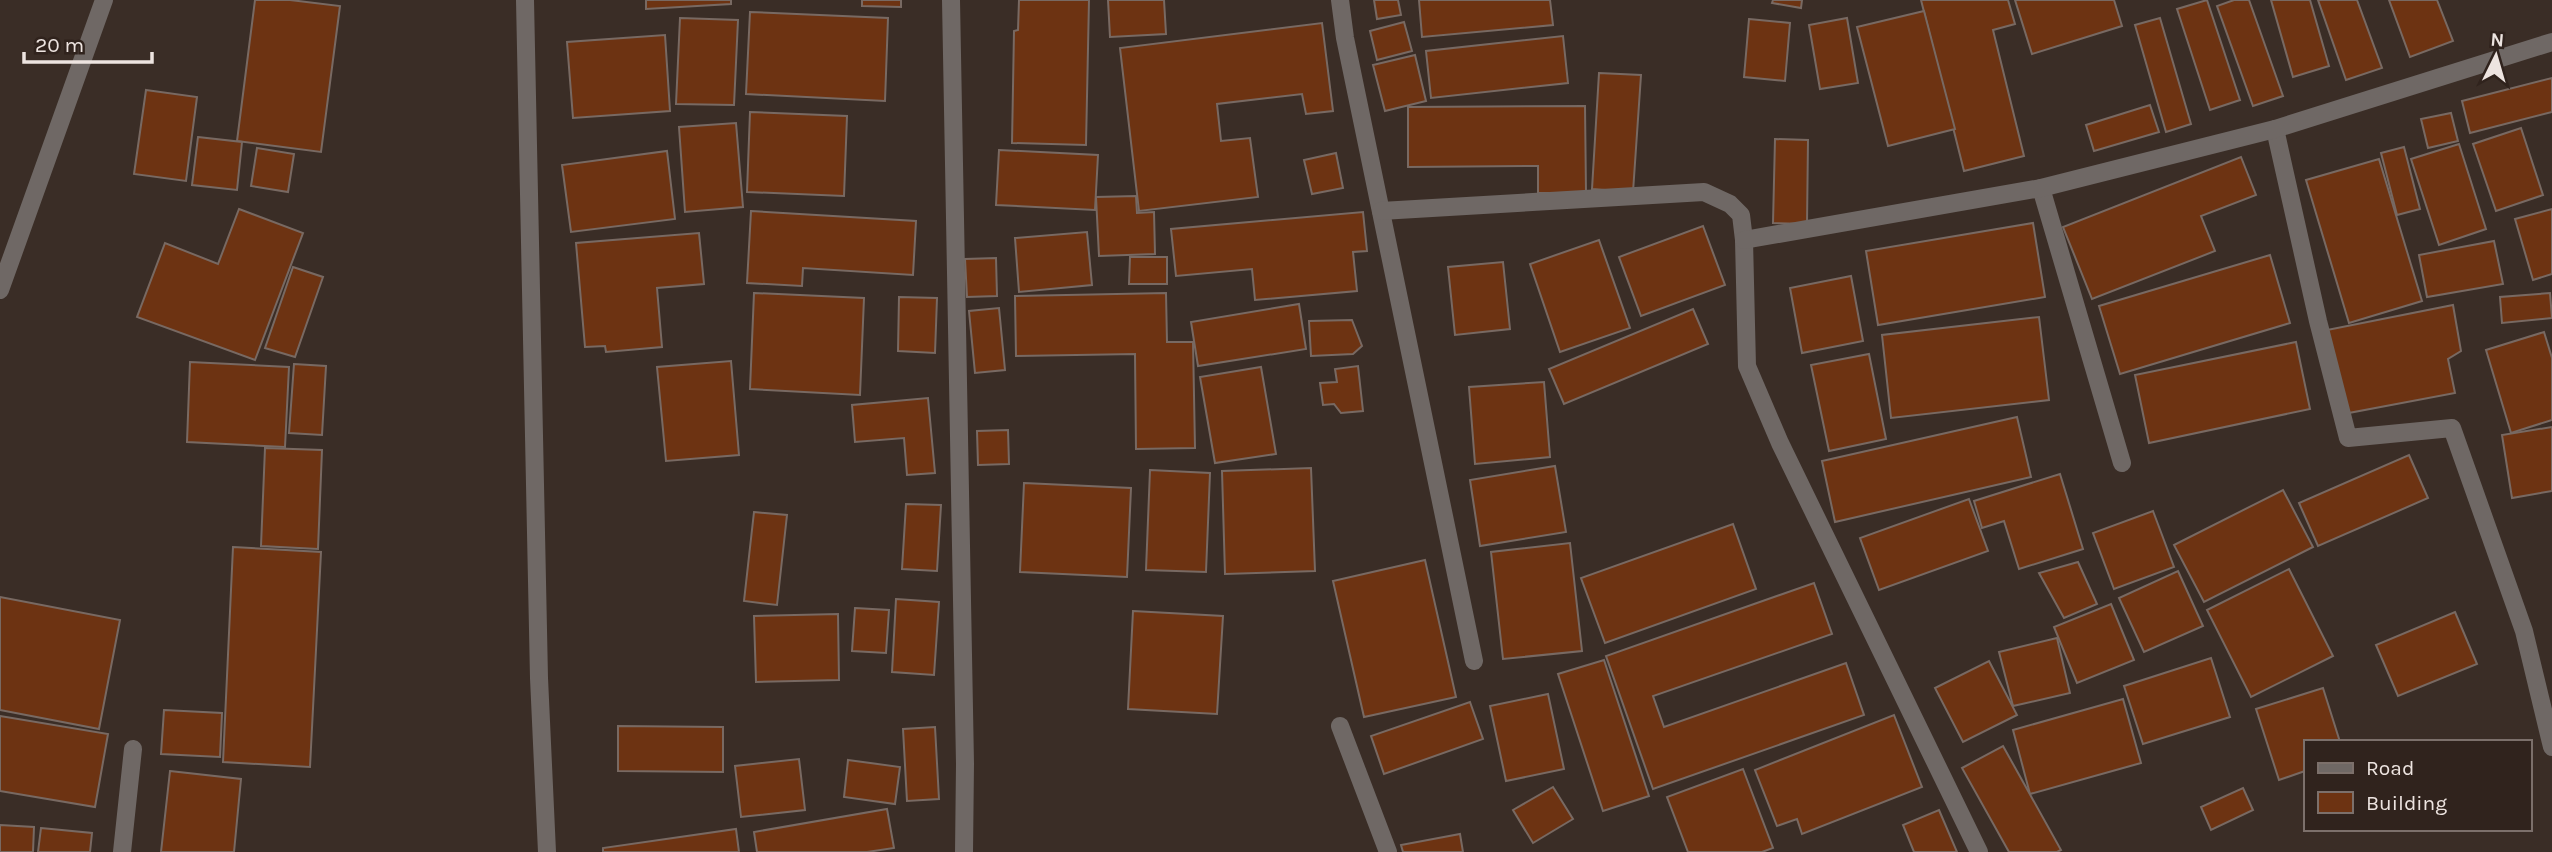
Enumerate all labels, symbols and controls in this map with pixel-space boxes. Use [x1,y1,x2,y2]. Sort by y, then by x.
scale bar [24,21,152,65]
north arrow [2461,21,2531,91]
text: N [2490,29,2505,52]
text: 20 m [35,33,84,57]
legend [2304,740,2531,831]
text: Road [2366,756,2414,780]
text: Building [2366,791,2447,815]

